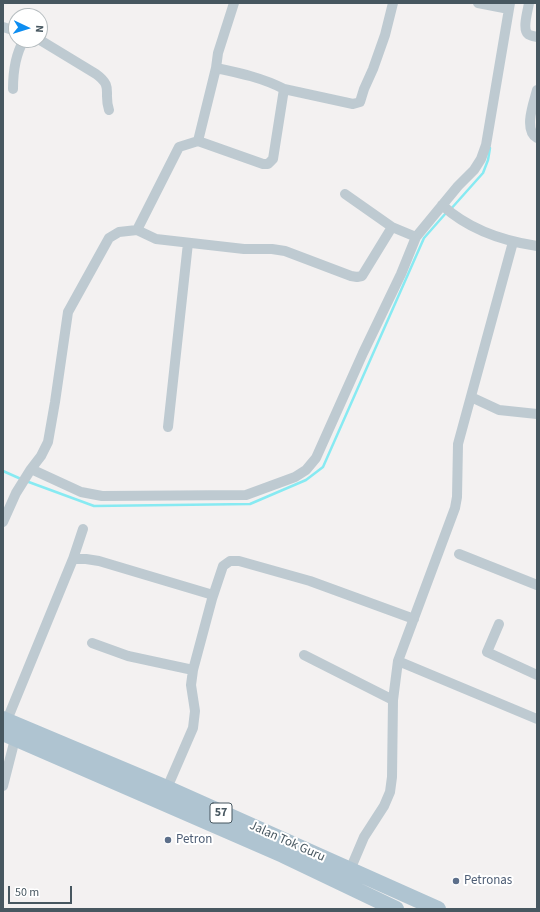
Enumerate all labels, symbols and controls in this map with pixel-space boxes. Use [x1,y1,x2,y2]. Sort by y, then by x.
north arrow [8,8,48,48]
text: N [32,25,47,33]
road number: 57 [210,803,232,823]
street label: Jalan Tok Guru [247,818,327,866]
place label: Petron [176,832,212,848]
marker: Petron [163,835,173,845]
place label: Petronas [464,873,512,889]
marker: Petronas [451,876,461,886]
scale bar [10,878,74,904]
text: 50 m [15,884,39,901]

